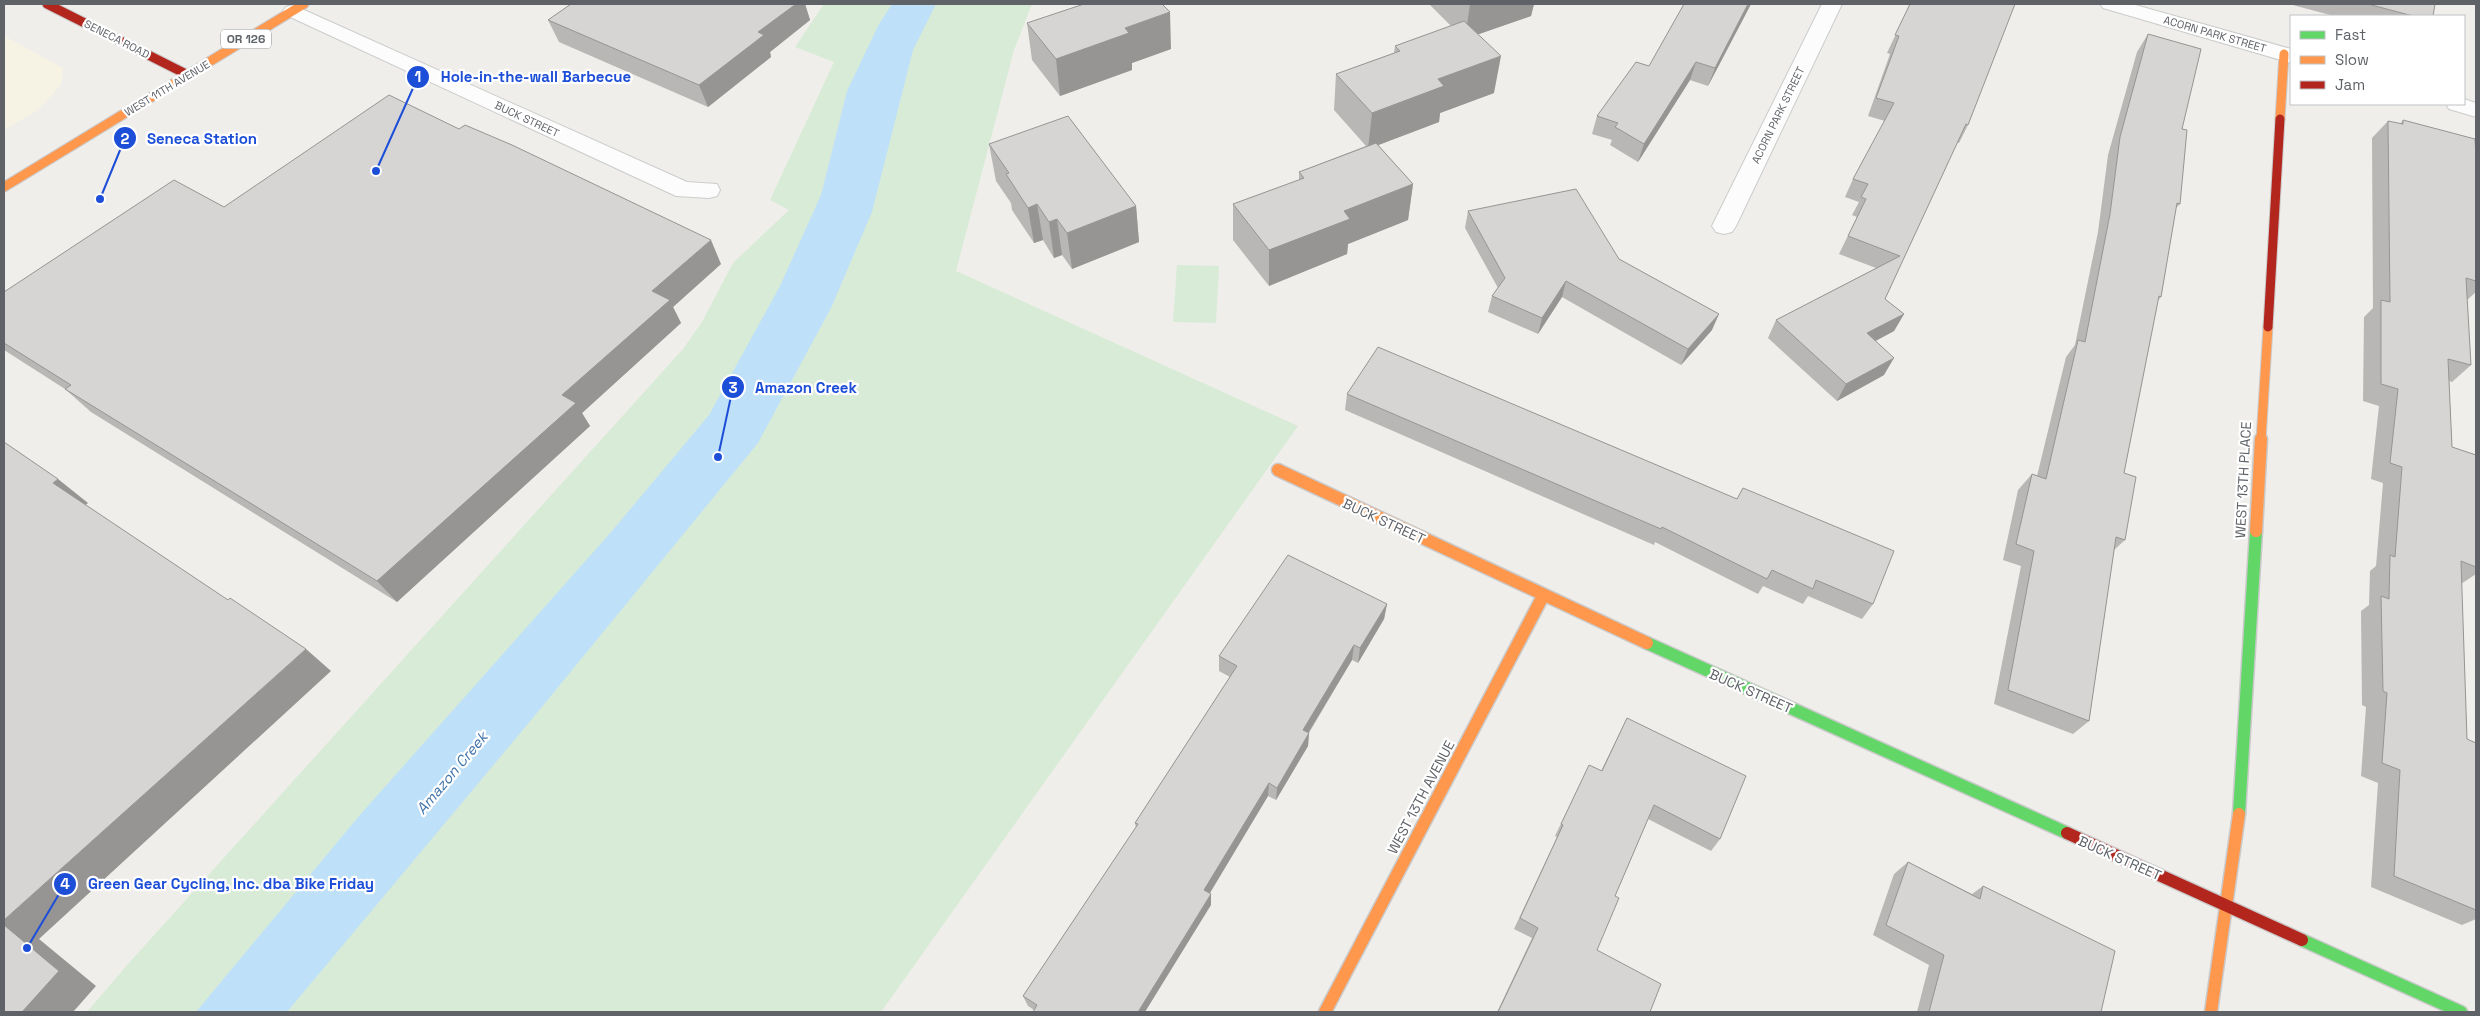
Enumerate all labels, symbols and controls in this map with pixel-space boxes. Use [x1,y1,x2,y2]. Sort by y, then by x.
street label: ACORN PARK STREET [2162,13,2269,56]
legend [2290,15,2465,105]
street label: SENECA ROAD [82,17,152,61]
text: Fast [2335,25,2366,44]
road number: OR 126 [221,30,271,48]
text: Slow [2335,50,2369,69]
street label: WEST 11TH AVENUE [122,57,212,119]
callout: Hole-in-the-wall Barbecue [406,62,641,92]
street label: ACORN PARK STREET [1748,64,1808,166]
text: 1 [415,67,421,86]
text: Hole-in-the-wall Barbecue [441,67,632,86]
text: Jam [2335,75,2365,94]
street label: BUCK STREET [492,98,562,140]
callout: Seneca Station [112,123,267,153]
text: 2 [121,129,130,148]
text: Seneca Station [147,129,257,148]
callout: Amazon Creek [720,372,867,402]
text: 3 [728,378,738,397]
text: Amazon Creek [755,378,858,397]
street label: WEST 13TH PLACE [2231,421,2255,539]
street label: BUCK STREET [1340,494,1428,548]
street label: BUCK STREET [1707,665,1795,717]
water label: Amazon Creek [412,726,493,818]
street label: WEST 13TH AVENUE [1383,737,1459,857]
street label: BUCK STREET [2076,832,2164,884]
callout: Green Gear Cycling, Inc. dba Bike Friday [53,869,385,899]
text: 4 [60,874,70,893]
text: Green Gear Cycling, Inc. dba Bike Friday [88,874,374,893]

